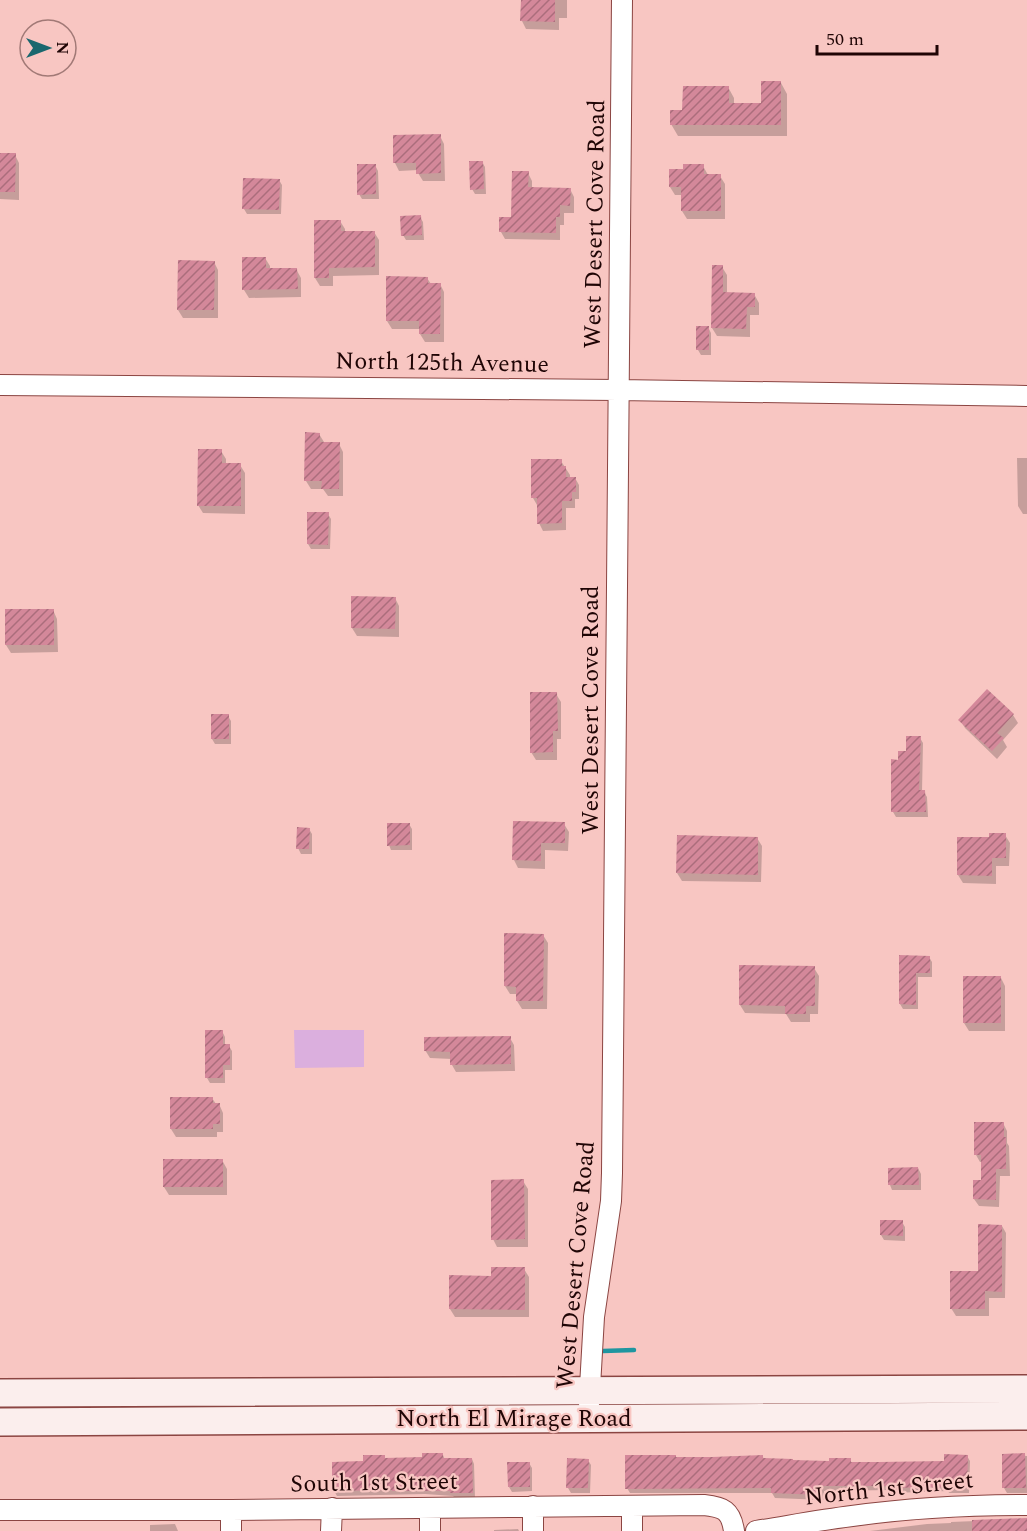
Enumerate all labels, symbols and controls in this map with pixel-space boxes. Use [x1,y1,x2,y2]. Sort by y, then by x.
north arrow [18,18,78,78]
scale bar [817,18,937,56]
text: 50 m [826,26,864,53]
text: N [50,41,74,55]
street label: West Desert Cove Road [575,99,615,349]
street label: North 125th Avenue [335,343,549,383]
street label: West Desert Cove Road [573,585,609,835]
street label: West Desert Cove Road [547,1139,605,1391]
street label: North El Mirage Road [396,1401,632,1437]
street label: North 1st Street [803,1462,975,1516]
street label: South 1st Street [290,1464,458,1502]

